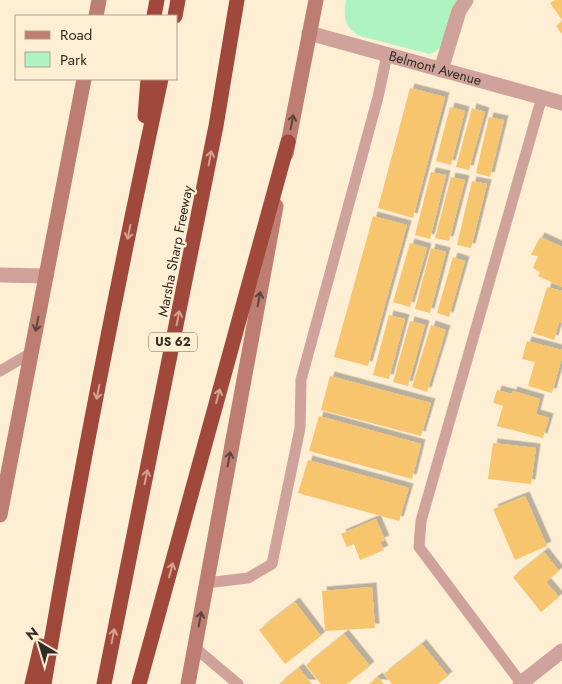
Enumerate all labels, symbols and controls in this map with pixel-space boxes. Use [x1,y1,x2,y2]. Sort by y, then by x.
legend [15,15,178,80]
text: Road [60,24,92,46]
street label: Belmont Avenue [387,46,484,90]
text: Park [60,49,87,71]
one-way arrow [288,115,297,131]
one-way arrow [206,151,215,167]
street label: Marsha Sharp Freeway [152,183,198,318]
one-way arrow [124,224,133,240]
one-way arrow [255,292,265,308]
one-way arrow [173,310,183,326]
one-way arrow [32,315,41,331]
road number: US 62 [149,332,197,352]
one-way arrow [92,383,102,399]
one-way arrow [214,388,224,404]
one-way arrow [225,452,235,468]
one-way arrow [141,469,151,485]
one-way arrow [166,562,176,578]
one-way arrow [195,611,205,627]
north arrow [15,619,65,669]
text: N [21,622,43,645]
one-way arrow [109,629,119,645]

